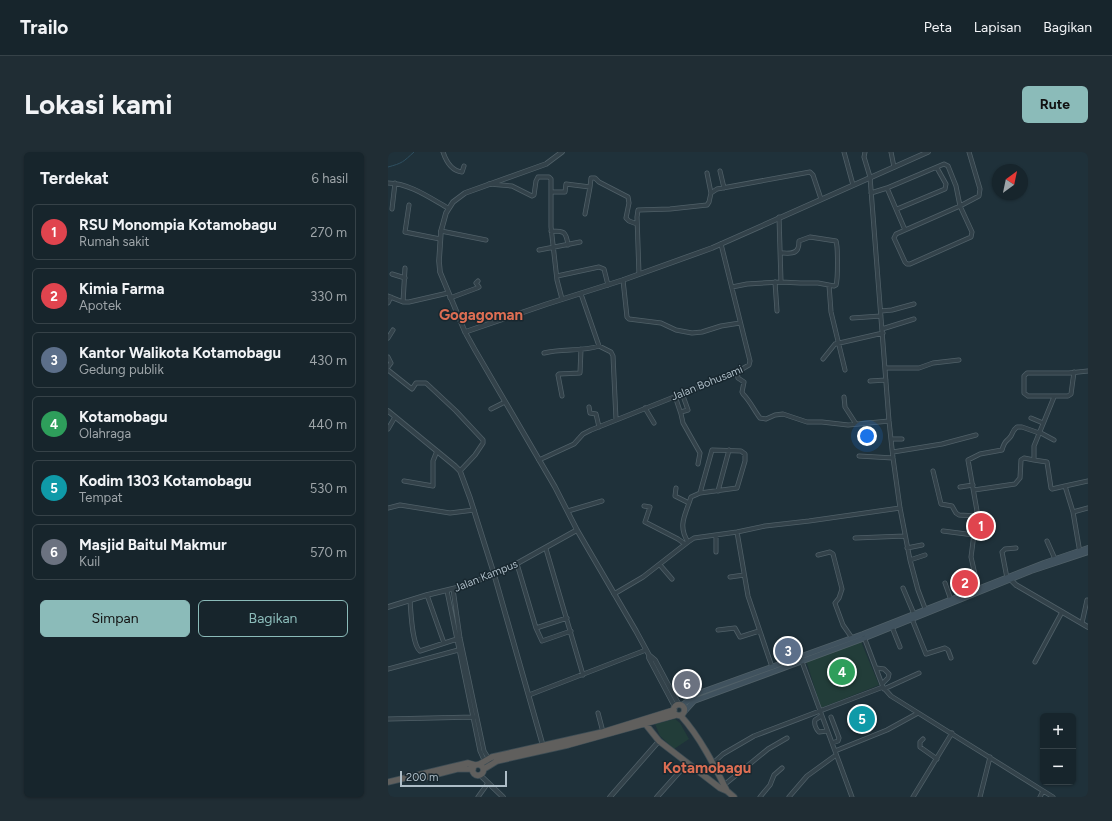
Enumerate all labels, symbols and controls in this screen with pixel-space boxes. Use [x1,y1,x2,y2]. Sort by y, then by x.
text: Trailo [20,16,68,39]
text: Peta [924,19,952,36]
text: Lapisan [974,19,1021,36]
text: Bagikan [1043,19,1092,36]
button: Rute [1022,86,1088,123]
text: Lokasi kami [24,87,173,121]
north arrow [992,164,1028,200]
text: Terdekat [40,168,109,188]
text: 6 hasil [312,171,348,186]
text: RSU Monompia Kotamobagu [79,216,277,234]
text: 1 [51,225,57,240]
text: 270 m [310,225,347,240]
text: Rumah sakit [79,234,149,249]
text: Kimia Farma [79,280,164,298]
text: 2 [50,289,58,304]
text: 330 m [310,289,347,304]
text: Apotek [79,298,121,313]
district label: Gogagoman [439,306,523,324]
text: Kantor Walikota Kotamobagu [79,344,281,362]
text: 3 [50,353,58,368]
text: 430 m [309,353,347,368]
text: Gedung publik [79,362,164,377]
street label: Jalan Bohusami [669,363,745,403]
text: Kotamobagu [79,408,167,426]
text: 4 [50,417,58,432]
text: 440 m [308,417,347,432]
text: Olahraga [79,426,131,441]
your location [857,426,877,446]
text: Kodim 1303 Kotamobagu [79,472,251,490]
text: 5 [50,481,58,496]
text: 530 m [310,481,347,496]
text: Tempat [79,490,123,505]
pin: 1 [968,511,994,541]
text: Masjid Baitul Makmur [79,536,227,554]
text: 6 [50,545,58,560]
text: 570 m [310,545,347,560]
text: Kuil [79,554,100,569]
street label: Jalan Kampus [452,557,520,595]
pin: 2 [952,568,978,598]
button: Simpan [40,600,190,637]
button: Bagikan [198,600,348,637]
pin: 3 [775,636,801,666]
pin: 4 [829,657,855,687]
pin: 6 [674,669,700,699]
pin: 5 [849,704,875,734]
map controls [1040,713,1076,785]
button: + [1040,713,1076,749]
button: − [1040,749,1076,785]
district label: Kotamobagu [663,759,751,777]
scale bar [400,769,507,788]
text: 200 m [406,771,438,784]

